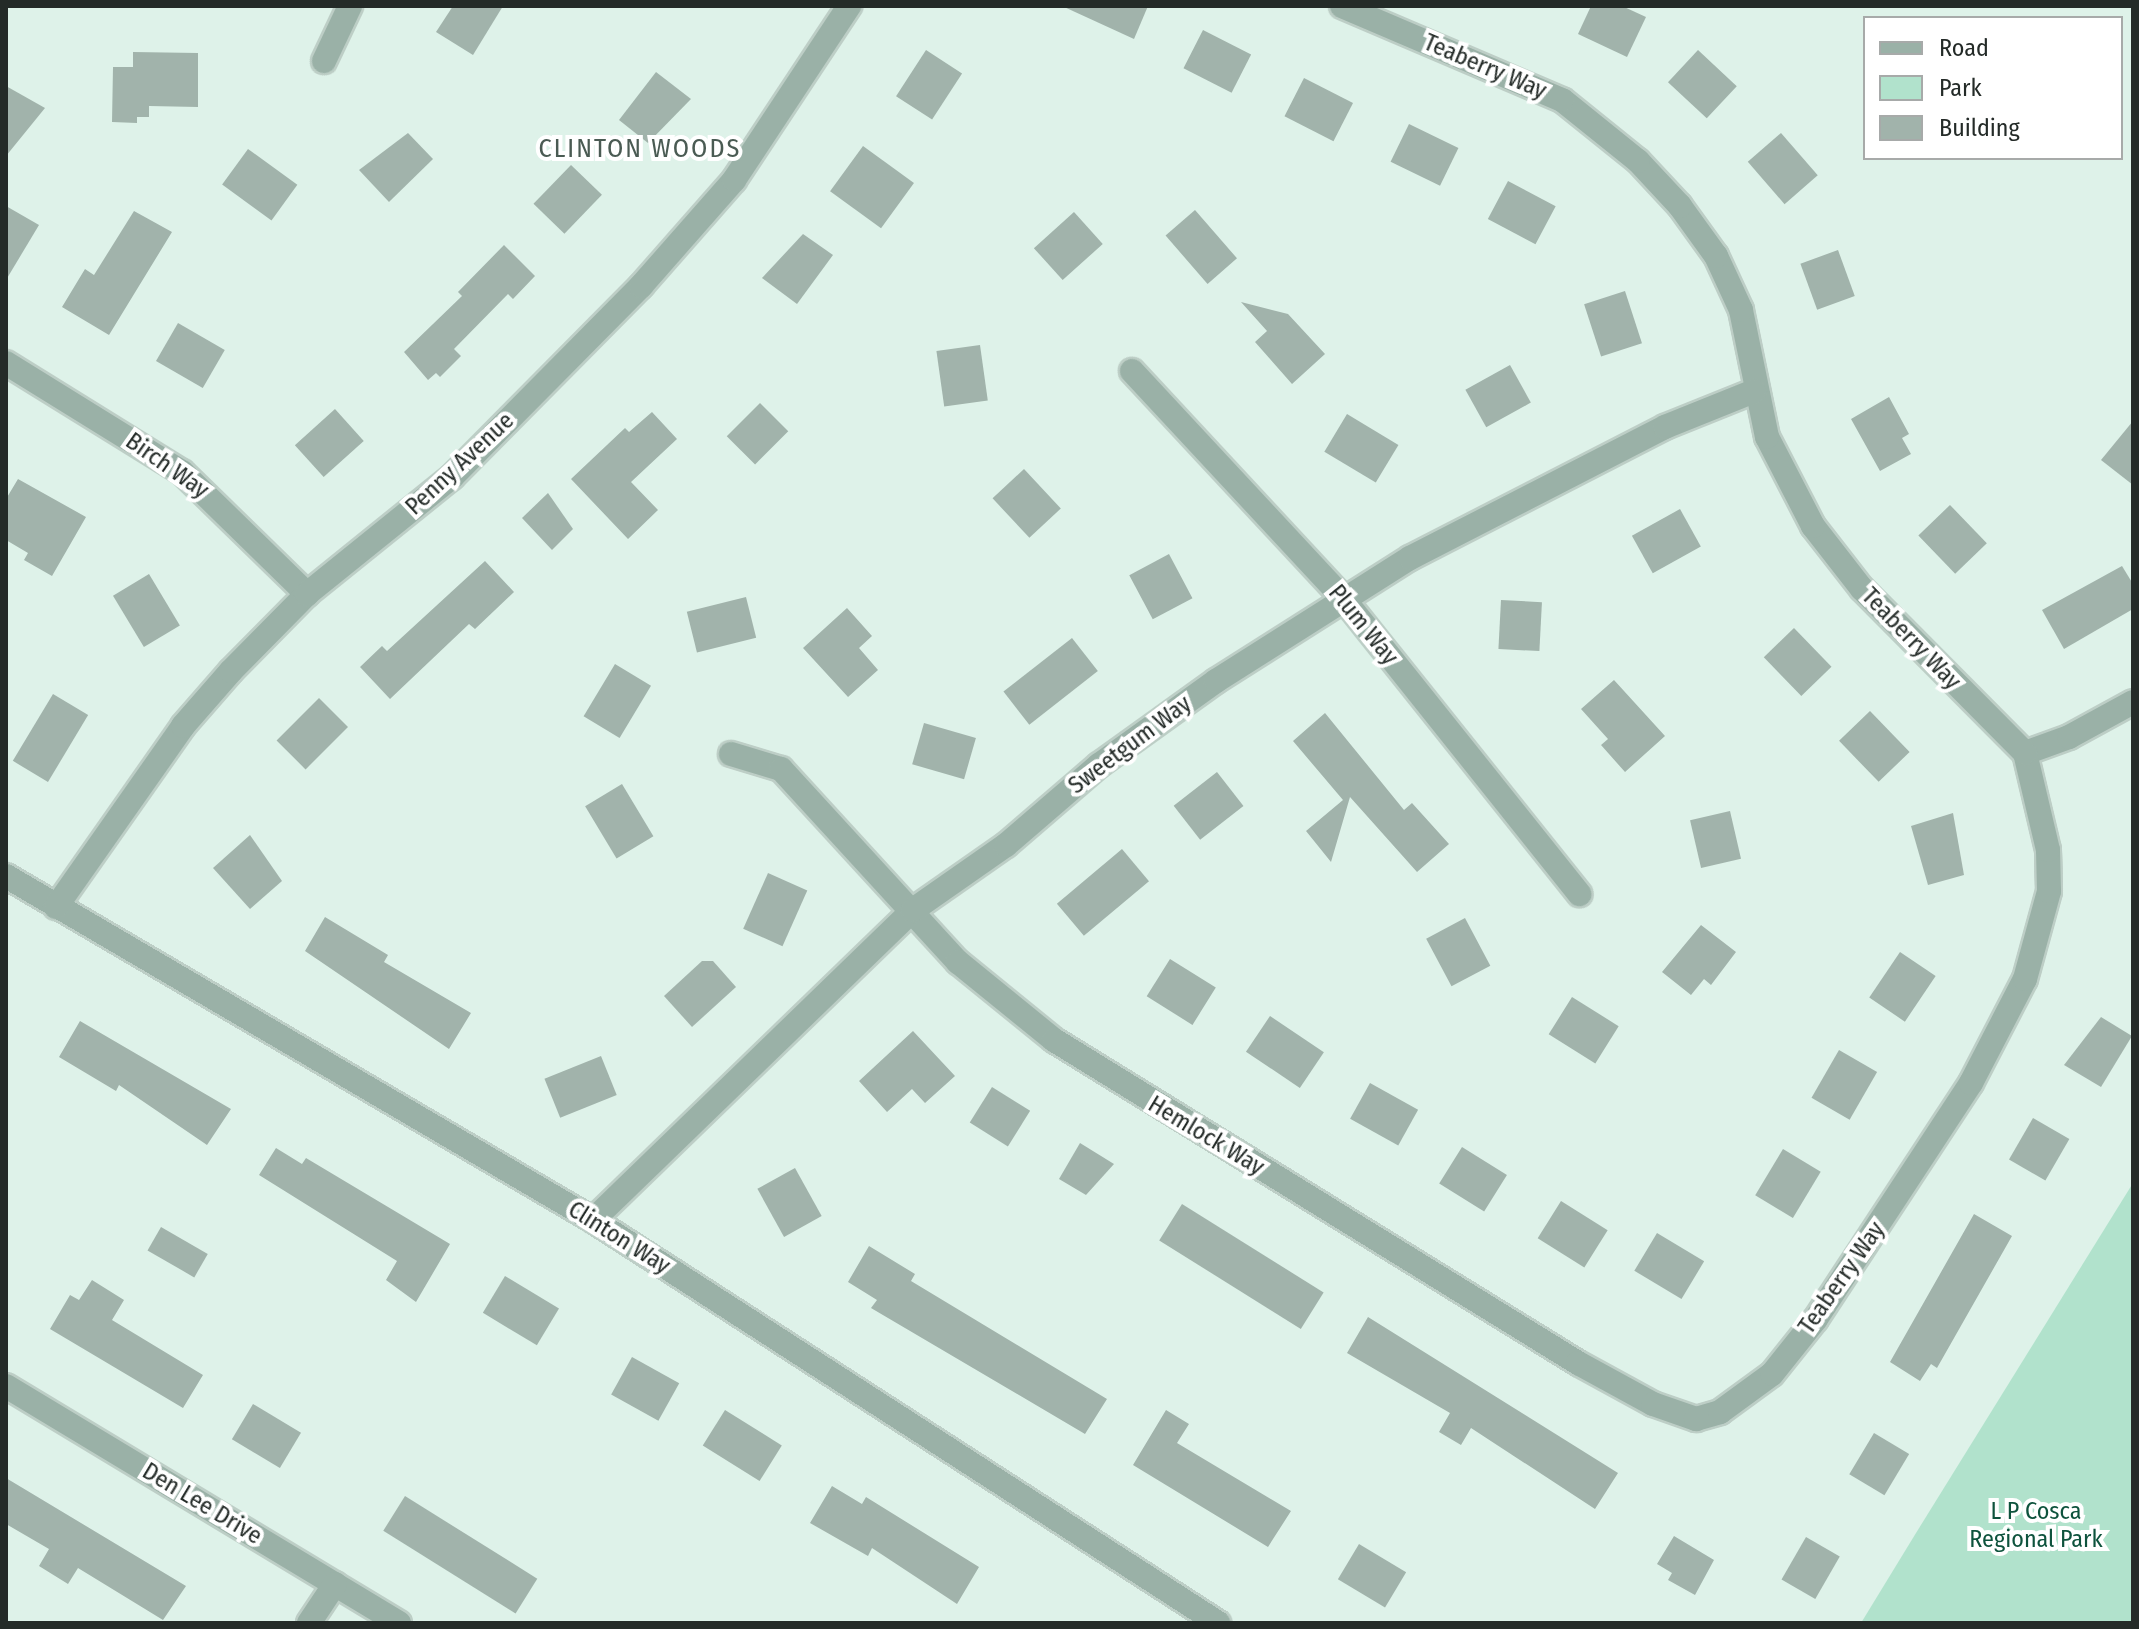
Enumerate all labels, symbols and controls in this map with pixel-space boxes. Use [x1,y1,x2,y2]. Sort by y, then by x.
legend [1863,16,2123,160]
street label: Teaberry Way [1419,28,1551,106]
text: Road [1939,34,1989,62]
text: Park [1939,74,1982,102]
text: Building [1939,114,2020,142]
district label: CLINTON WOODS [539,133,741,165]
street label: Penny Avenue [400,407,520,521]
street label: Birch Way [120,427,214,505]
street label: Plum Way [1322,579,1404,671]
street label: Teaberry Way [1855,582,1967,696]
street label: Sweetgum Way [1063,690,1197,800]
street label: Hemlock Way [1143,1090,1269,1182]
street label: Clinton Way [563,1195,675,1281]
street label: Teaberry Way [1793,1216,1891,1340]
street label: Den Lee Drive [137,1457,267,1551]
park label: L P Cosca Regional Park [1969,1498,2103,1554]

